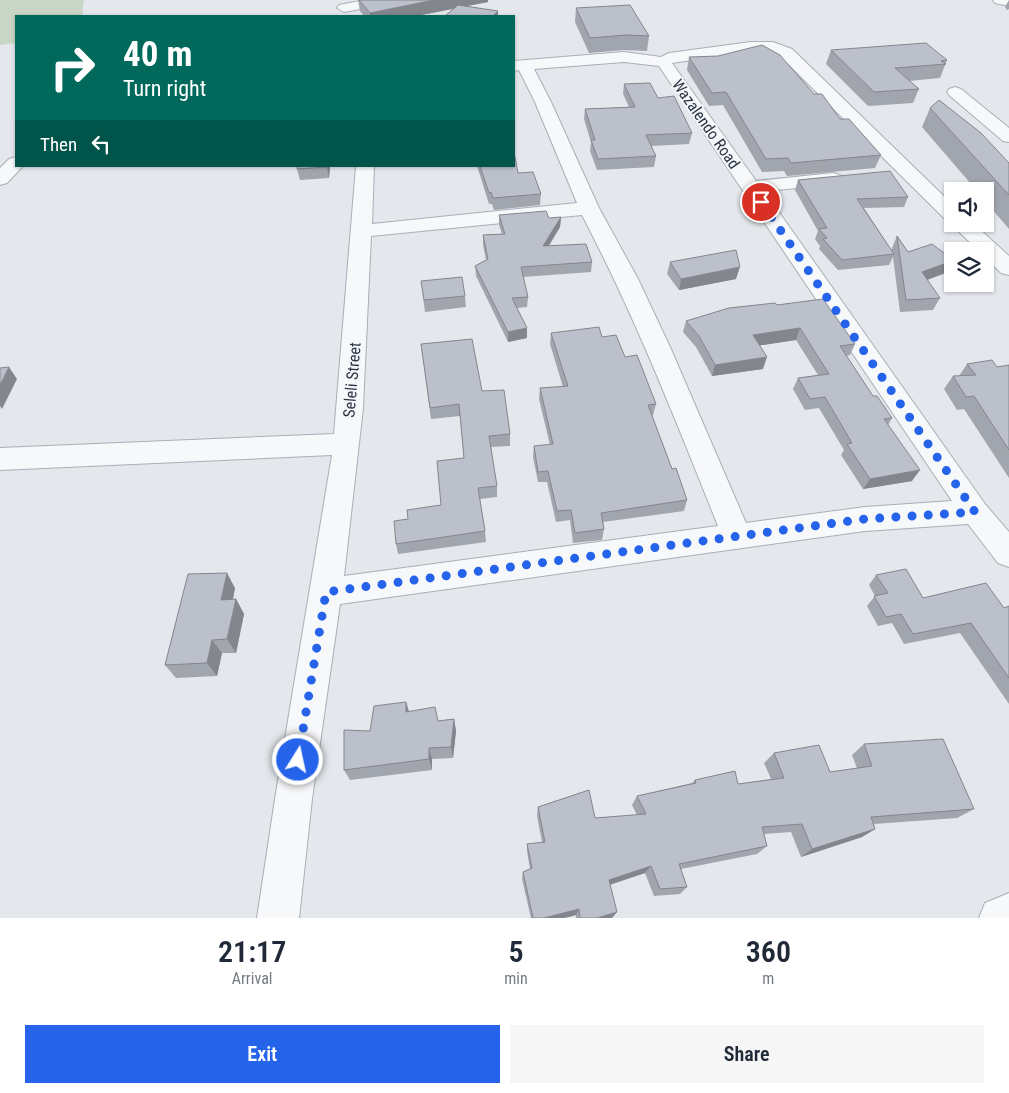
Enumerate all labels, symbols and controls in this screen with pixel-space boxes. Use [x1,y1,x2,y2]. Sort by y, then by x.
text: 40 m [123,34,192,75]
icon: right [40,35,105,100]
text: Turn right [123,76,206,101]
street label: Wazalendo Road [668,76,744,172]
icon: left [87,130,115,158]
text: Then [40,133,77,156]
pin [740,181,782,223]
map controls [944,182,994,292]
button: sound [944,182,994,232]
icon: arrive [747,188,775,216]
button: layers [944,242,994,292]
street label: Seleli Street [339,341,365,418]
position arrow [271,733,323,785]
text: 21:17 [218,934,286,969]
text: 5 [508,934,524,969]
text: 360 [746,934,791,969]
text: Arrival [232,969,272,988]
text: min [504,969,528,988]
text: m [762,969,774,988]
button: Exit [25,1025,500,1083]
button: Share [510,1025,984,1083]

